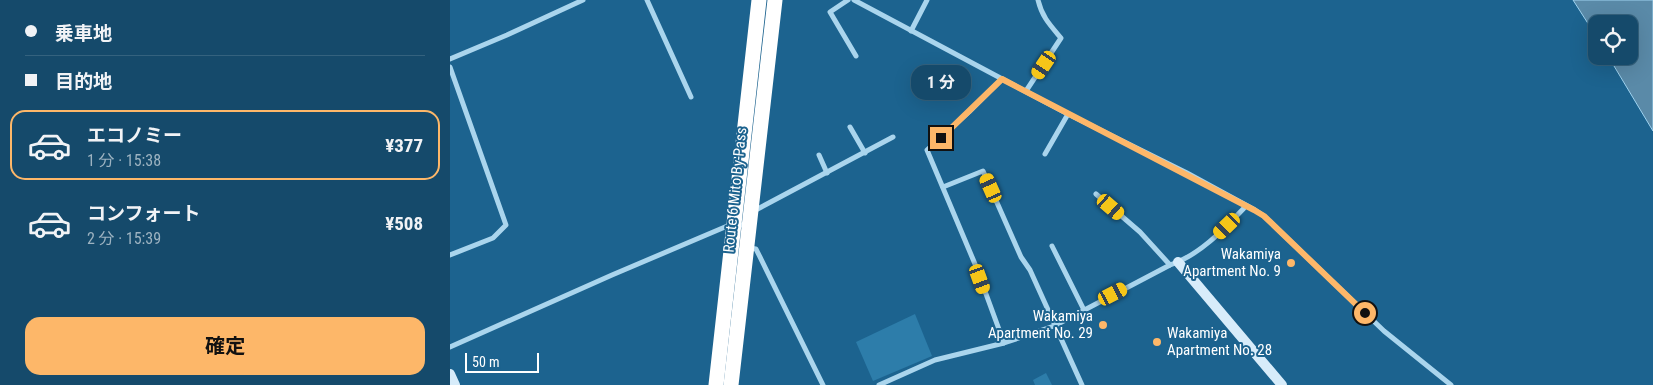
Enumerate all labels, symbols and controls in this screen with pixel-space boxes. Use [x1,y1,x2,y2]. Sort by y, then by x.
map controls [1588,15,1638,65]
button: locate [1588,15,1638,65]
text: 乗車地 [55,22,112,45]
car [1029,48,1058,82]
callout: 1 分 [911,66,971,100]
text: 目的地 [55,70,112,93]
text: 1 分 [927,73,955,92]
icon: car [27,123,72,168]
text: エコノミー [87,124,182,147]
street label: Route 6 Mito By-Pass [719,126,751,253]
route end [930,127,952,149]
text: ¥377 [385,134,423,157]
text: 1 分 · 15:38 [87,151,161,170]
car [978,171,1003,205]
car [1094,191,1127,223]
icon: car [27,201,72,246]
text: コンフォート [87,202,200,225]
car [1211,210,1243,242]
text: ¥508 [385,212,423,235]
text: 2 分 · 15:39 [87,229,161,248]
place label: Wakamiya Apartment No. 9 [1183,245,1281,280]
marker: Wakamiya Apartment No. 9 [1285,257,1297,269]
car [967,262,992,296]
car [1096,281,1129,307]
route start [1354,302,1376,324]
place label: Wakamiya Apartment No. 29 [988,307,1093,342]
button: 確定 [25,317,425,375]
marker: Wakamiya Apartment No. 29 [1097,319,1109,331]
place label: Wakamiya Apartment No. 28 [1167,324,1272,359]
marker: Wakamiya Apartment No. 28 [1151,336,1163,348]
scale bar [465,350,539,373]
text: 50 m [472,354,500,370]

